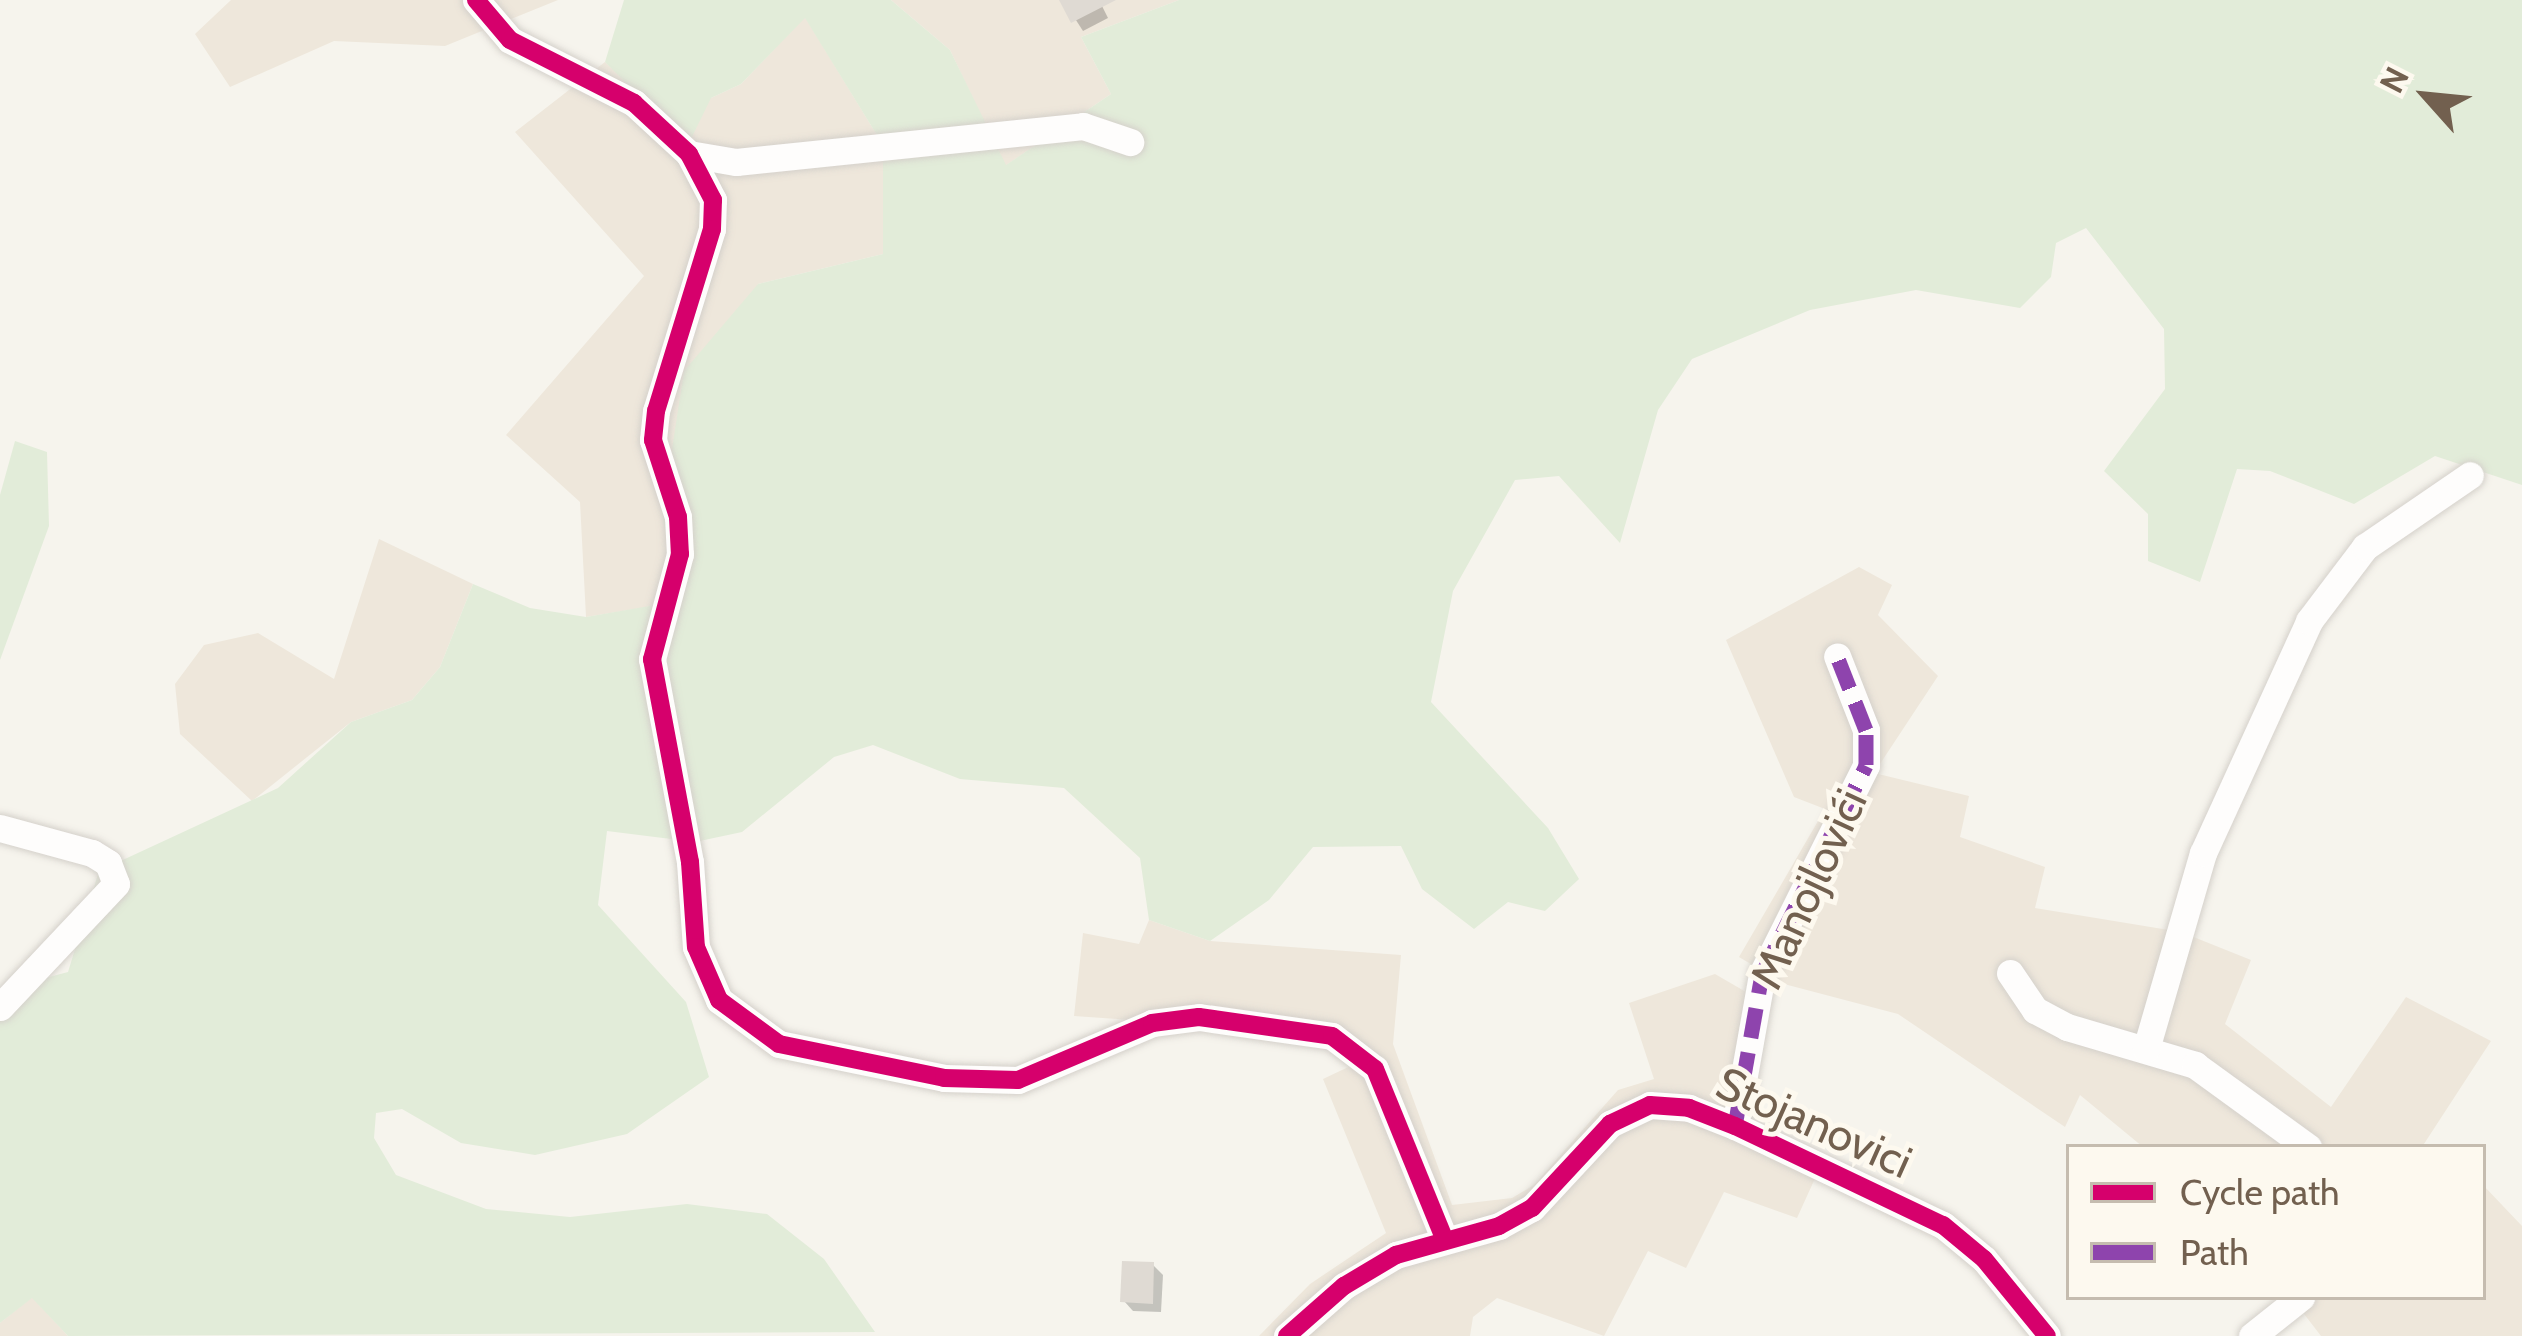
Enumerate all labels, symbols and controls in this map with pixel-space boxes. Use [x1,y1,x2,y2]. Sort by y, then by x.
north arrow [2366,36,2486,156]
text: N [2371,60,2417,99]
street label: Manojlovići [1739,781,1879,997]
street label: Stojanovici [1708,1056,1920,1190]
legend [2066,1144,2486,1300]
text: Cycle path [2180,1170,2340,1214]
text: Path [2180,1230,2249,1274]

